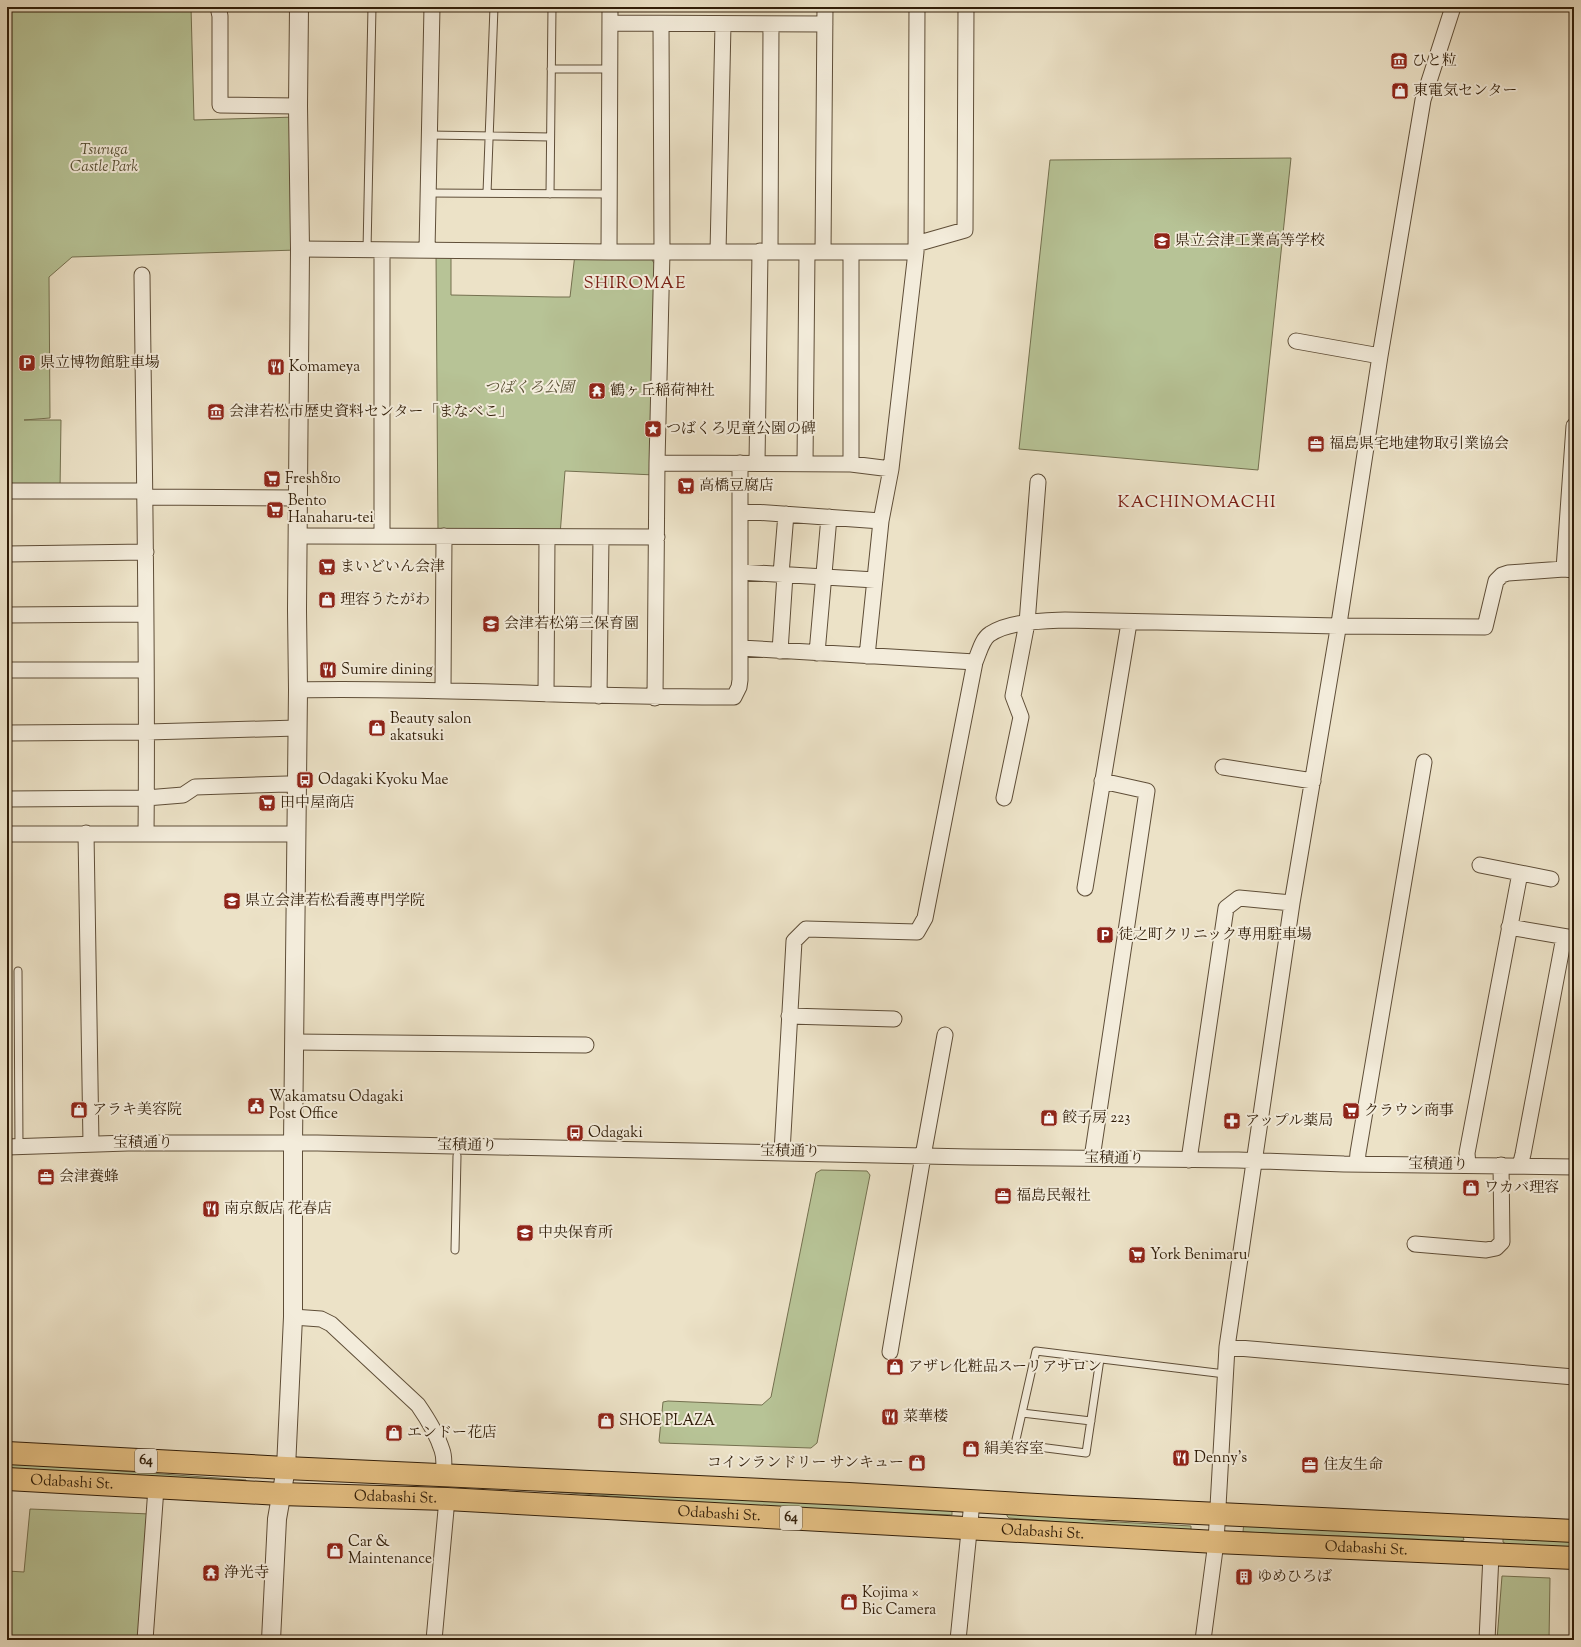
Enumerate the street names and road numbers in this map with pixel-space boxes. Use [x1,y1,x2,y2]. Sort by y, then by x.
street label: 宝積通り [113,1133,173,1154]
street label: 宝積通り [437,1135,497,1157]
street label: 宝積通り [760,1141,820,1163]
street label: 宝積通り [1084,1148,1144,1170]
street label: 宝積通り [1408,1154,1468,1176]
road number: 64 [135,1449,157,1473]
street label: Odabashi St. [30,1470,114,1495]
street label: Odabashi St. [354,1486,437,1509]
street label: Odabashi St. [677,1501,761,1527]
road number: 64 [780,1506,802,1530]
street label: Odabashi St. [1000,1519,1085,1545]
street label: Odabashi St. [1324,1536,1408,1561]

